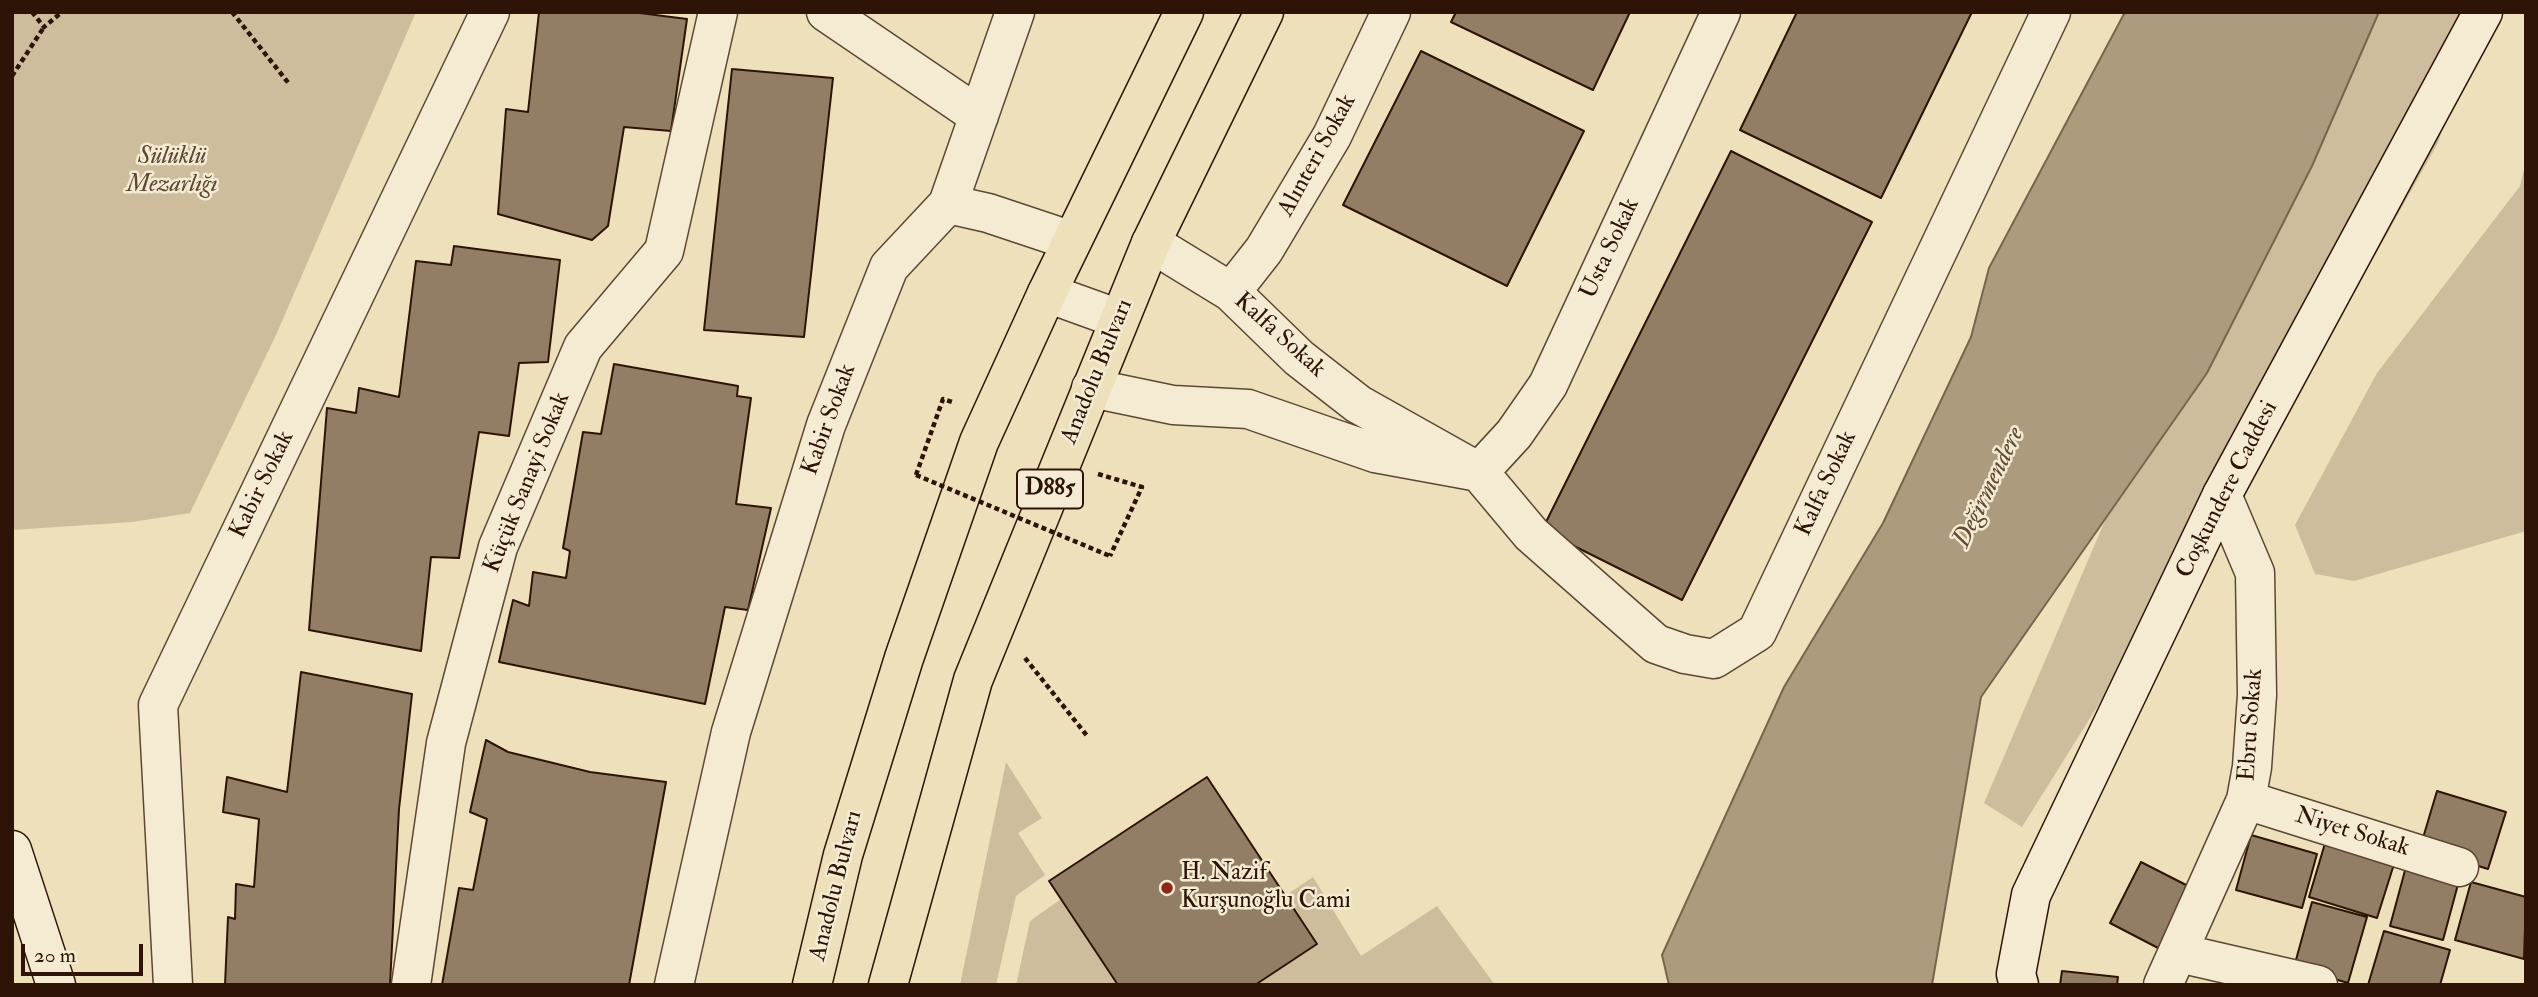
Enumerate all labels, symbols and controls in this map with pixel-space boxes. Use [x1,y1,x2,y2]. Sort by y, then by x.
street label: Alınteri Sokak [1273,90,1363,222]
park label: Sülüklü Mezarlığı [126,144,218,200]
street label: Usta Sokak [1575,194,1647,304]
street label: Kalfa Sokak [1227,288,1331,384]
street label: Anadolu Bulvarı [1056,295,1140,449]
street label: Kabir Sokak [797,360,863,480]
street label: Küçük Sanayi Sokak [479,389,577,577]
street label: Coşkundere Caddesi [2171,397,2285,583]
water label: Değirmendere [1947,423,2033,553]
street label: Kabir Sokak [225,426,301,544]
street label: Kalfa Sokak [1790,427,1864,541]
road number: D885 [1017,470,1083,509]
street label: Ebru Sokak [2234,668,2270,782]
street label: Niyet Sokak [2291,802,2413,864]
street label: Anadolu Bulvarı [804,808,870,964]
place label: H. Nazif Kurşunoğlu Cami [1181,860,1351,916]
marker: H. Nazif Kurşunoğlu Cami [1159,880,1175,896]
scale bar [24,930,147,974]
text: 20 m [34,942,76,969]

